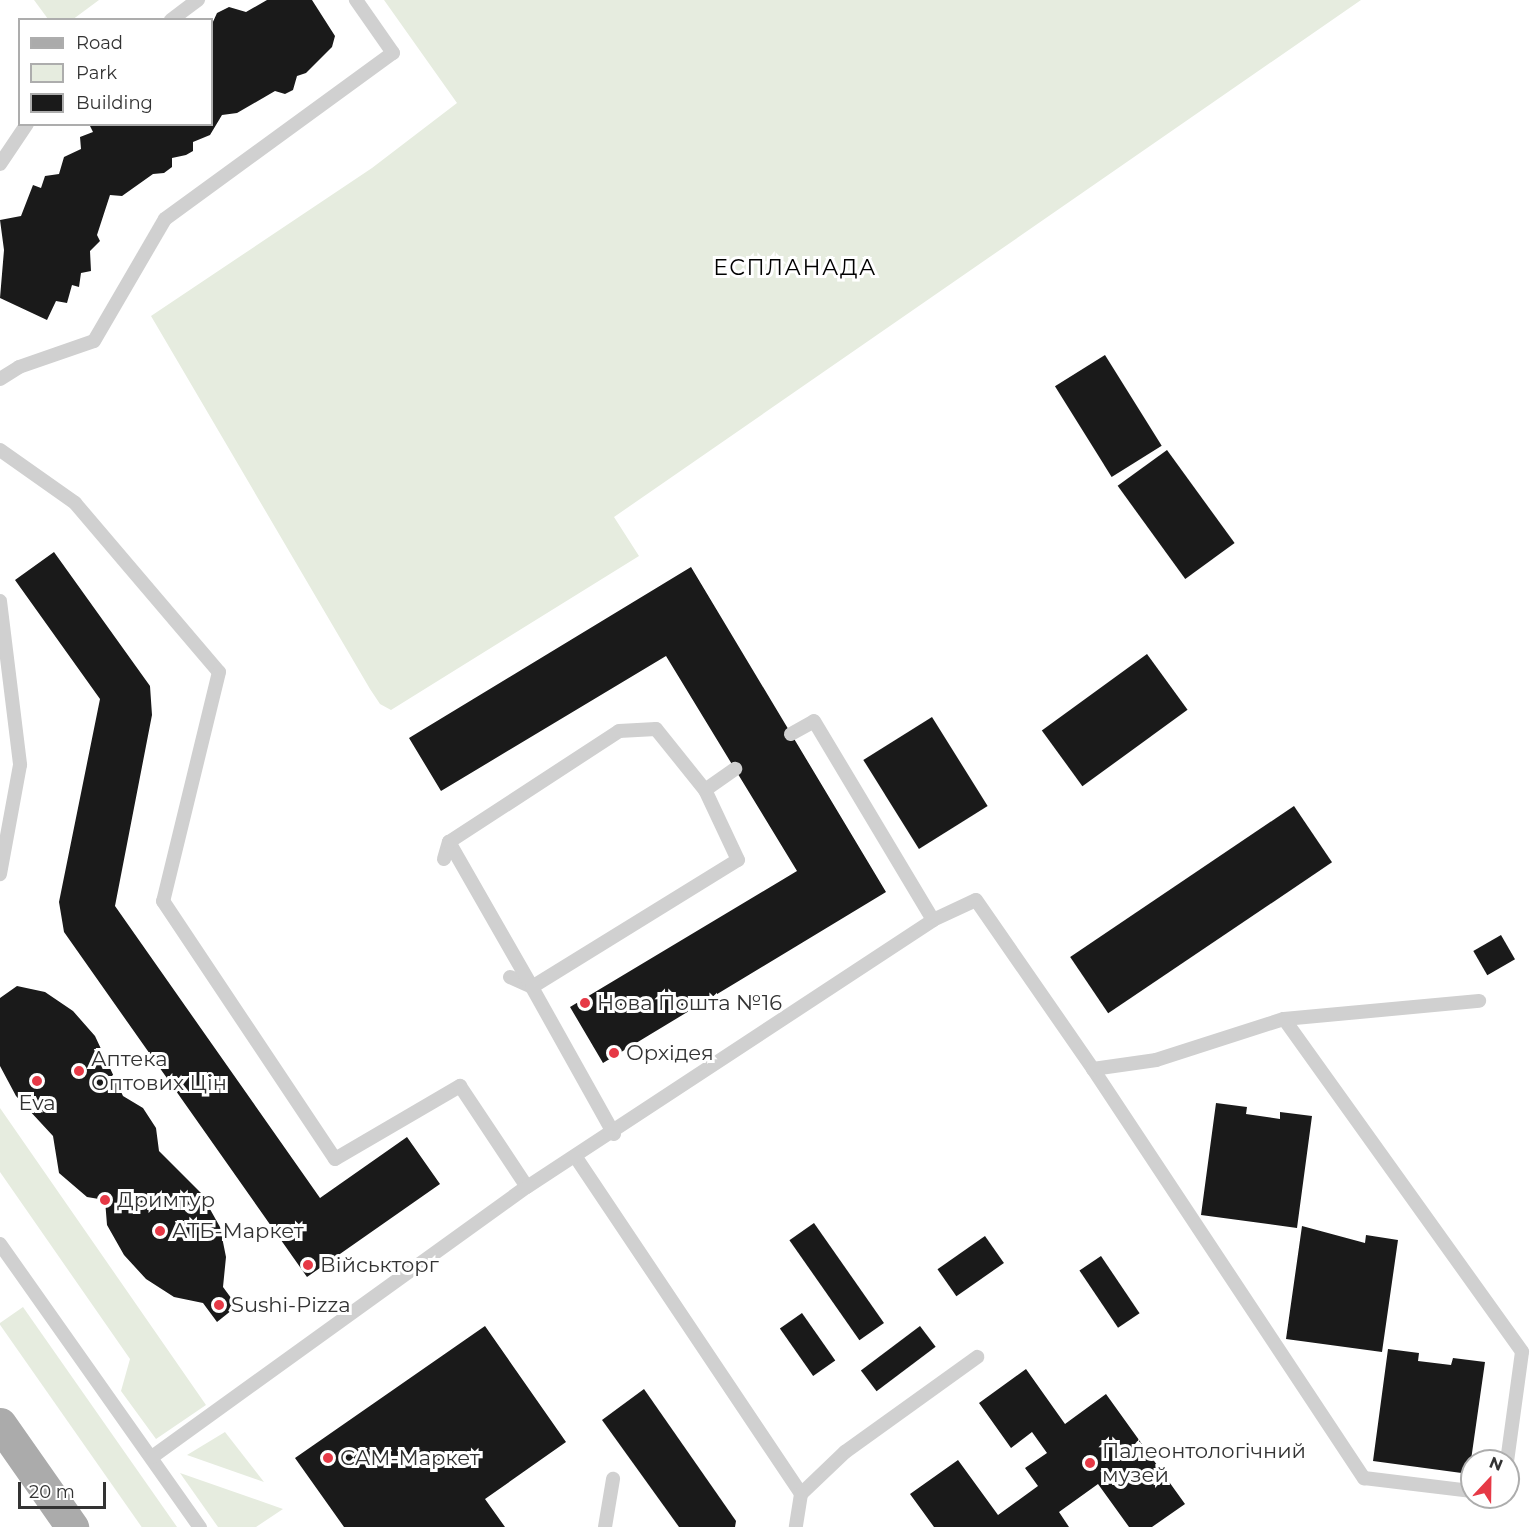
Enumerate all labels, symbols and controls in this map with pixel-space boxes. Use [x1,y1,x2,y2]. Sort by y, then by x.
legend [18,18,213,126]
text: Road [76,32,123,54]
text: Park [76,62,117,84]
text: Building [76,92,153,114]
district label: ЕСПЛАНАДА [713,255,877,281]
place label: Нова Пошта №16 [597,990,782,1016]
marker: Нова Пошта №16 [578,996,592,1010]
place label: Орхідея [626,1040,714,1066]
place label: Аптека Оптових Цін [91,1046,227,1096]
marker: Орхідея [607,1046,621,1060]
marker: Аптека Оптових Цін [72,1064,86,1078]
marker: Eva [30,1074,44,1088]
place label: Eva [18,1090,56,1116]
place label: Дримтур [117,1187,215,1213]
marker: Дримтур [98,1193,112,1207]
place label: АТБ-Маркет [172,1218,304,1244]
marker: АТБ-Маркет [153,1224,167,1238]
place label: Військторг [320,1252,439,1278]
marker: Військторг [301,1258,315,1272]
place label: Sushi-Pizza [231,1292,351,1318]
marker: Sushi-Pizza [212,1298,226,1312]
place label: Палеонтологічний музей [1102,1438,1306,1488]
place label: САМ-Маркет [340,1445,480,1471]
north arrow [1460,1449,1520,1509]
marker: САМ-Маркет [321,1451,335,1465]
text: N [1487,1452,1506,1475]
marker: Палеонтологічний музей [1083,1456,1097,1470]
scale bar [21,1470,110,1508]
text: 20 m [29,1481,75,1503]

